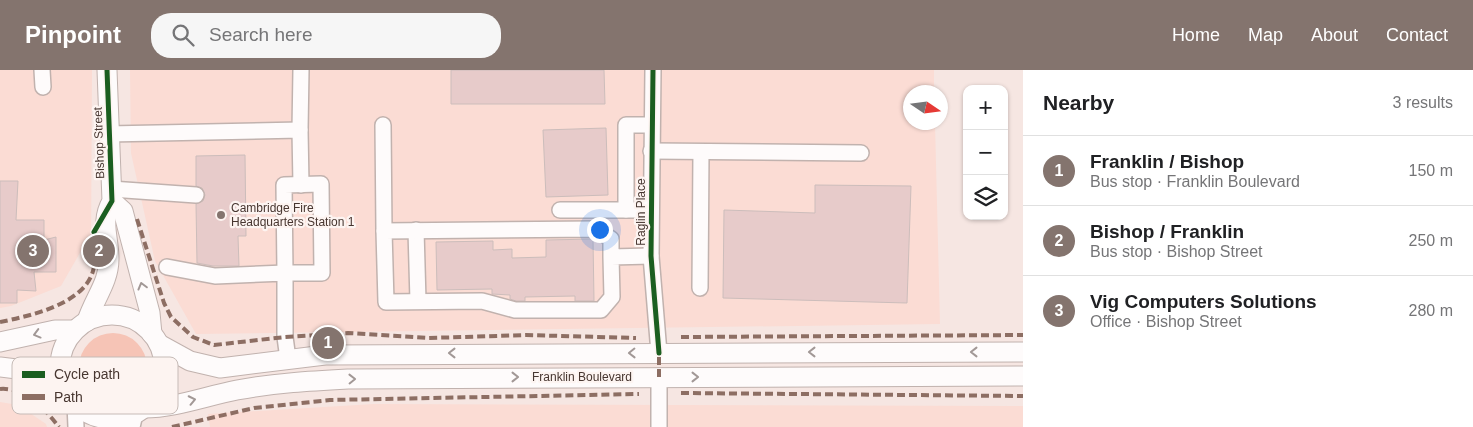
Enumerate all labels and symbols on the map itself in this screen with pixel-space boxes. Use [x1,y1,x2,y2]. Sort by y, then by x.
north arrow [903,85,948,130]
street label: Bishop Street [91,106,107,179]
street label: Raglin Place [634,178,648,246]
place label: Cambridge Fire Headquarters Station 1 [231,201,355,229]
marker: Cambridge Fire Headquarters Station 1 [215,209,227,221]
your location [587,217,613,243]
pin: 3 [17,232,49,270]
pin: 2 [83,232,115,270]
one-way arrow [138,283,148,291]
pin: 1 [312,324,344,362]
one-way arrow [33,328,42,339]
one-way arrow [808,347,816,357]
one-way arrow [970,347,978,357]
one-way arrow [448,348,456,359]
one-way arrow [628,348,636,358]
legend [12,357,178,414]
text: Cycle path [54,366,120,382]
street label: Franklin Boulevard [532,370,632,384]
one-way arrow [512,372,519,382]
one-way arrow [692,372,699,382]
one-way arrow [349,373,357,384]
text: Path [54,389,83,405]
one-way arrow [187,395,196,406]

